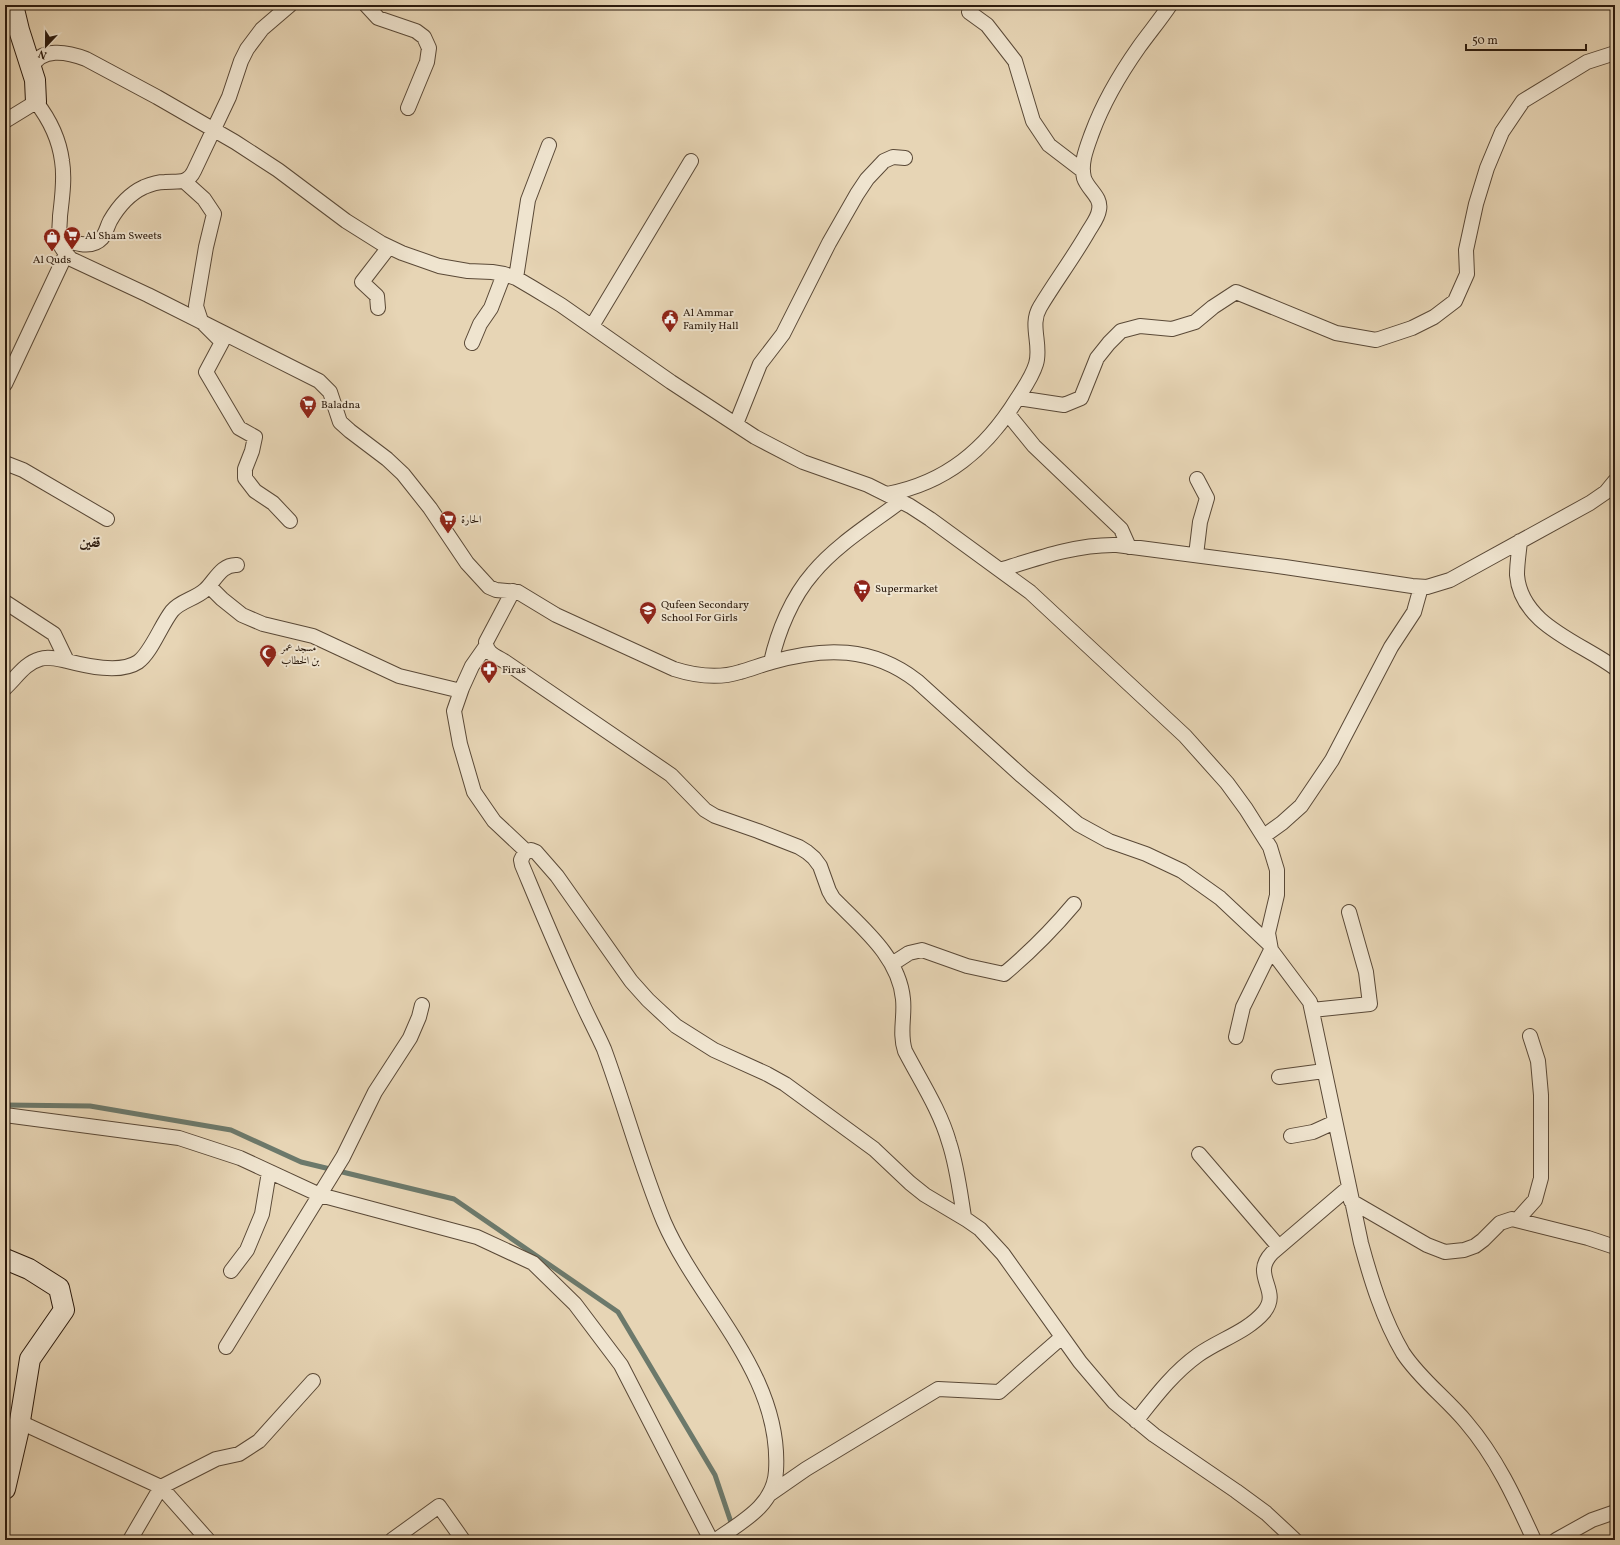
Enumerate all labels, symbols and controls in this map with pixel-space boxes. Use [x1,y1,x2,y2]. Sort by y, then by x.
north arrow [26,26,66,66]
scale bar [1466,26,1586,52]
text: 50 m [1472,33,1498,49]
text: N [36,45,49,62]
supermarket icon: Al Sham Sweets [62,225,82,250]
shop icon: Al Quds [42,227,62,252]
place label: Al Sham Sweets [85,229,162,244]
place label: Al Quds [33,253,71,268]
place label: Al Ammar Family Hall [683,306,739,334]
public building icon: Al Ammar Family Hall [660,308,680,333]
supermarket icon: Baladna [298,394,318,419]
place label: Baladna [321,398,361,413]
supermarket icon: الحارة [438,509,458,534]
place label: الحارة [461,513,481,528]
district label: قفين [79,533,101,554]
supermarket icon: Supermarket [852,578,872,603]
place label: Supermarket [875,582,938,597]
place label: Qufeen Secondary School For Girls [661,598,749,626]
school or university icon: Qufeen Secondary School For Girls [638,600,658,625]
place label: مسجد عمر بن الخطاب [280,641,320,669]
mosque icon: مسجد عمر بن الخطاب [258,643,278,668]
pharmacy icon: Firas [479,659,499,684]
place label: Firas [502,663,526,678]

